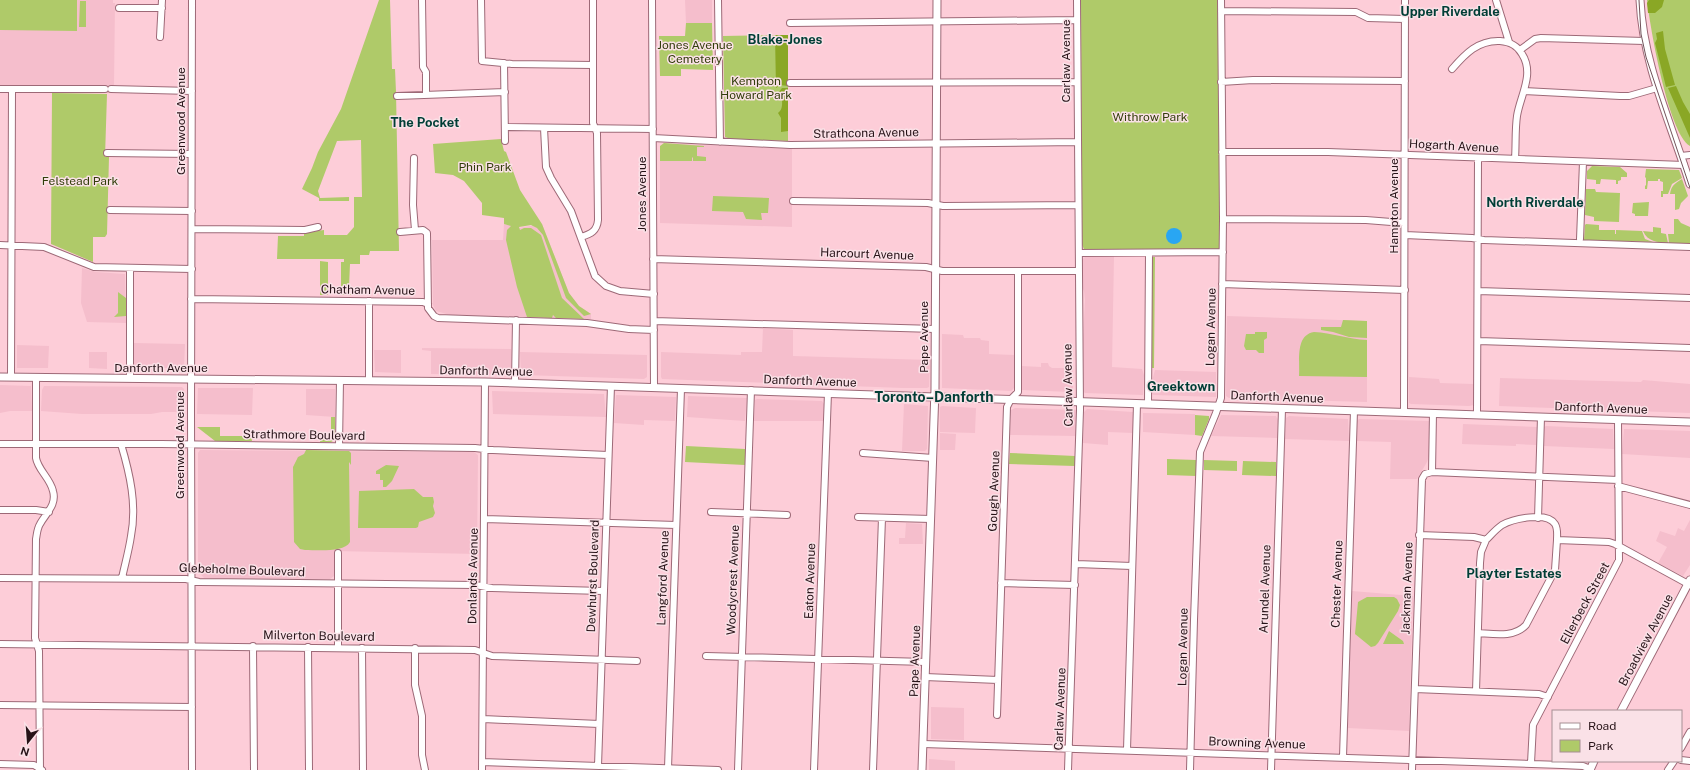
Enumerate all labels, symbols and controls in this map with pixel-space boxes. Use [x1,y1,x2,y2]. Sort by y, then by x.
district label: Upper Riverdale [1400,4,1500,19]
street label: Carlaw Avenue [1059,19,1073,102]
district label: Blake-Jones [748,32,823,47]
park label: Jones Avenue Cemetery [657,38,733,66]
street label: Greenwood Avenue [174,67,188,175]
park label: Kempton Howard Park [720,74,792,102]
park label: Withrow Park [1112,110,1188,124]
district label: The Pocket [391,115,459,130]
street label: Strathcona Avenue [813,125,919,141]
street label: Hogarth Avenue [1409,137,1500,155]
street label: Jones Avenue [635,156,649,232]
street label: Hampton Avenue [1387,158,1401,254]
park label: Phin Park [458,160,512,174]
park label: Felstead Park [42,174,119,188]
district label: North Riverdale [1486,195,1584,210]
street label: Harcourt Avenue [820,245,914,263]
street label: Chatham Avenue [321,282,415,298]
street label: Logan Avenue [1203,287,1219,366]
street label: Pape Avenue [917,301,931,373]
street label: Carlaw Avenue [1060,343,1076,427]
street label: Danforth Avenue [114,361,208,375]
street label: Danforth Avenue [439,363,533,379]
street label: Danforth Avenue [763,372,857,390]
district label: Greektown [1147,379,1215,394]
street label: Danforth Avenue [1230,388,1324,406]
district label: Toronto–Danforth [874,389,994,405]
street label: Greenwood Avenue [173,391,187,499]
street label: Danforth Avenue [1554,399,1648,417]
street label: Strathmore Boulevard [243,427,365,443]
street label: Gough Avenue [986,450,1002,532]
street label: Dewhurst Boulevard [584,519,602,633]
street label: Woodycrest Avenue [724,524,742,635]
street label: Donlands Avenue [465,527,481,624]
street label: Langford Avenue [654,530,672,626]
street label: Chester Avenue [1328,540,1346,628]
street label: Jackman Avenue [1398,541,1416,634]
street label: Eaton Avenue [802,543,818,619]
street label: Arundel Avenue [1256,544,1274,634]
street label: Ellerbeck Street [1558,559,1613,646]
street label: Glebeholme Boulevard [179,561,305,579]
district label: Playter Estates [1466,566,1562,581]
street label: Broadview Avenue [1616,591,1676,688]
street label: Logan Avenue [1175,607,1191,686]
street label: Pape Avenue [907,625,923,697]
street label: Milverton Boulevard [263,628,375,644]
street label: Carlaw Avenue [1052,667,1068,751]
legend [1552,710,1682,762]
text: Road [1588,719,1616,733]
north arrow [8,722,48,762]
street label: Browning Avenue [1208,734,1306,752]
text: Park [1588,739,1614,753]
text: N [19,745,31,759]

